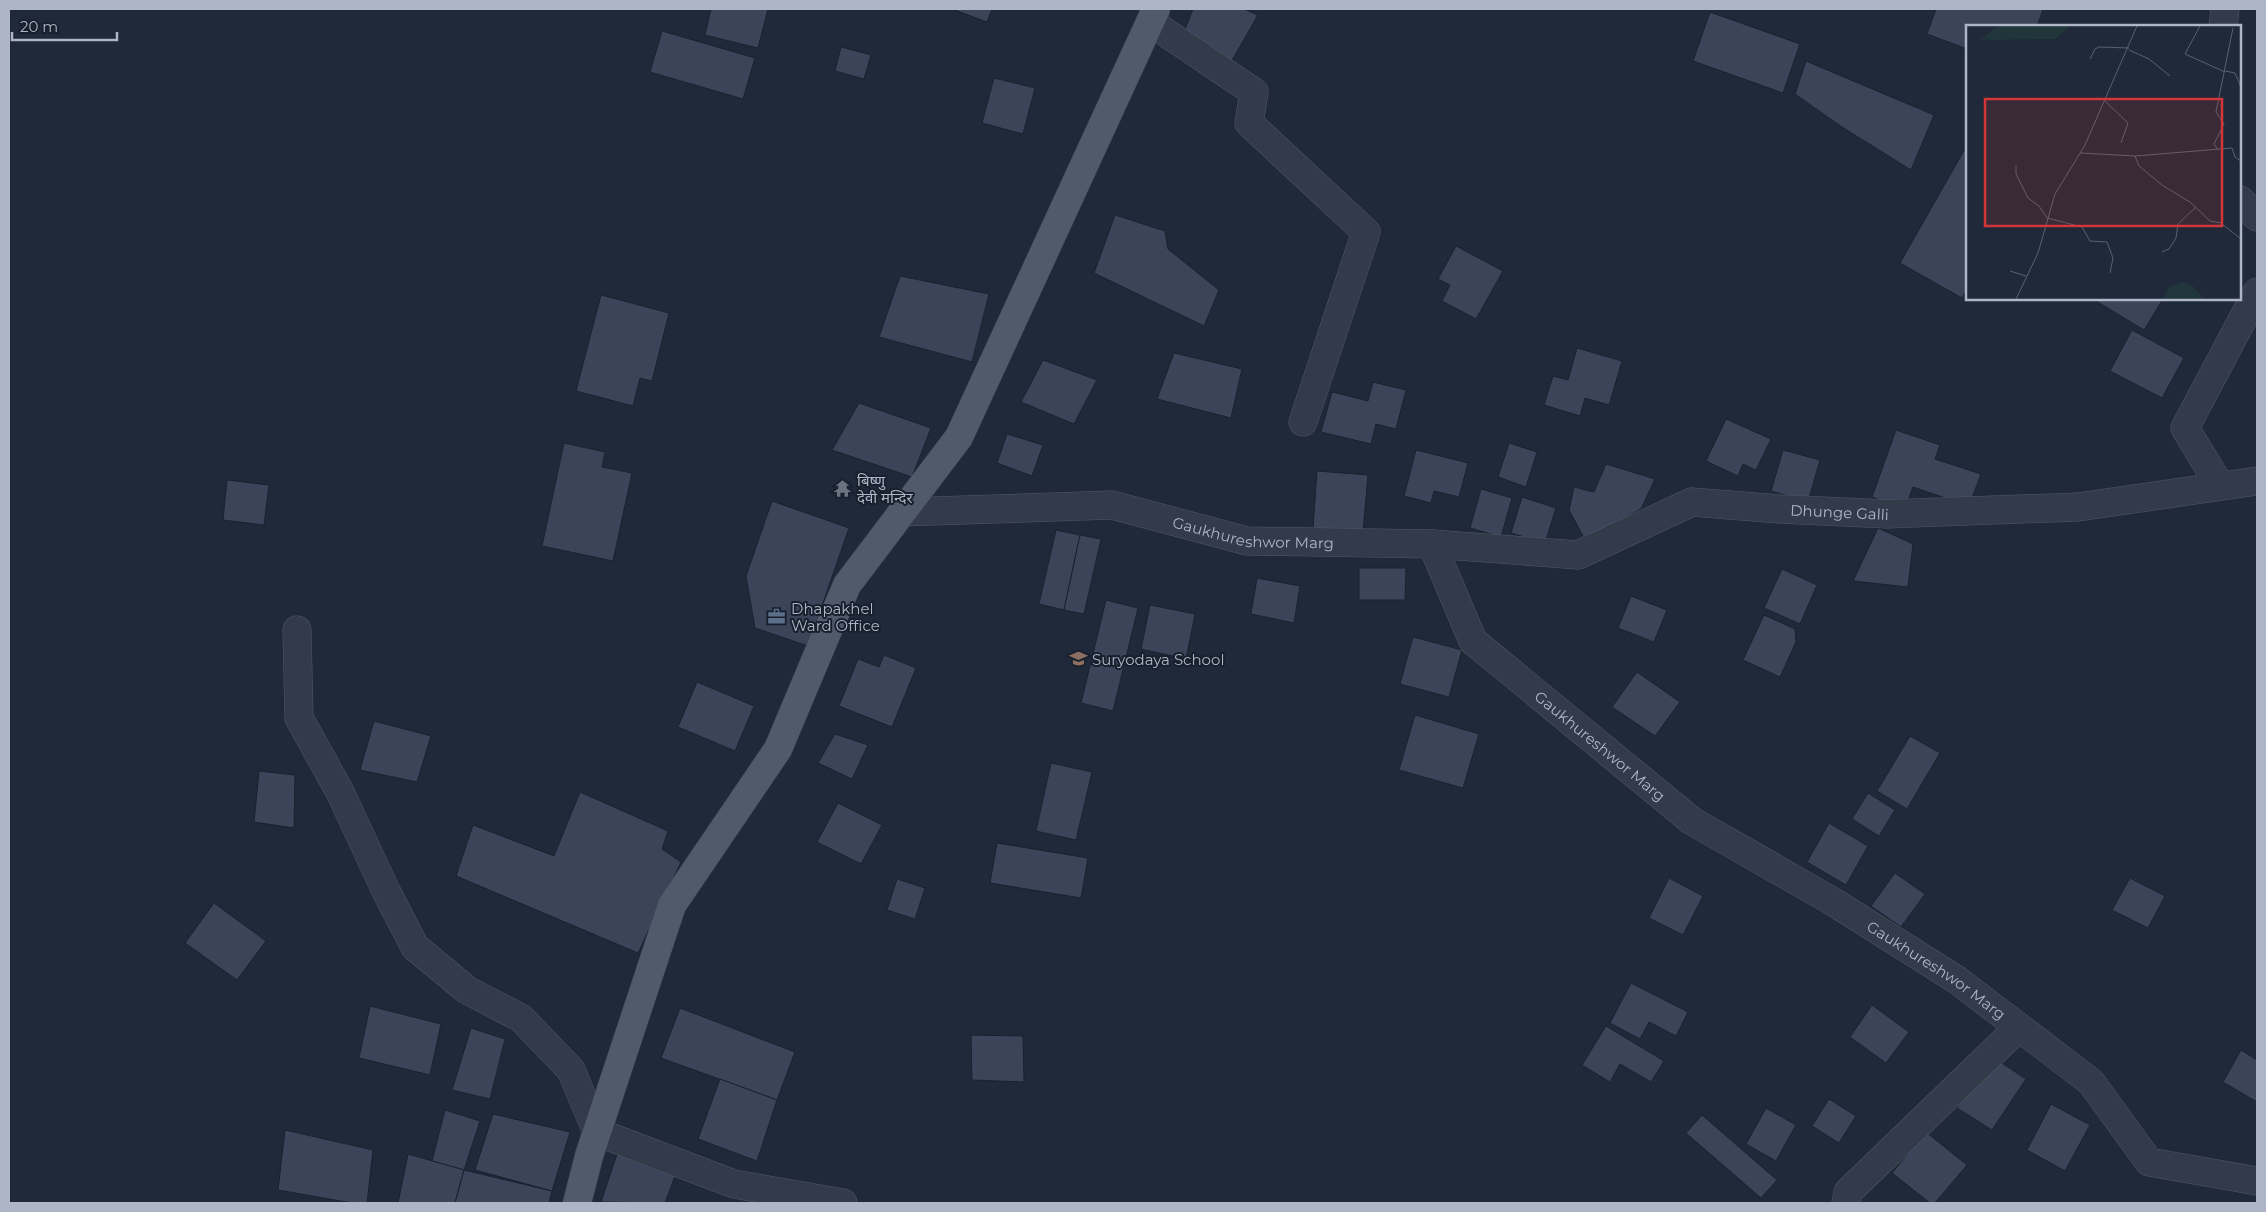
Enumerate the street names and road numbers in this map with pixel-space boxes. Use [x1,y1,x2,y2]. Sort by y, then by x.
street label: Dhunge Galli [1790,500,1889,524]
street label: Gaukhureshwor Marg [1170,512,1334,552]
street label: Gaukhureshwor Marg [1531,686,1670,805]
street label: Gaukhureshwor Marg [1864,916,2010,1023]

